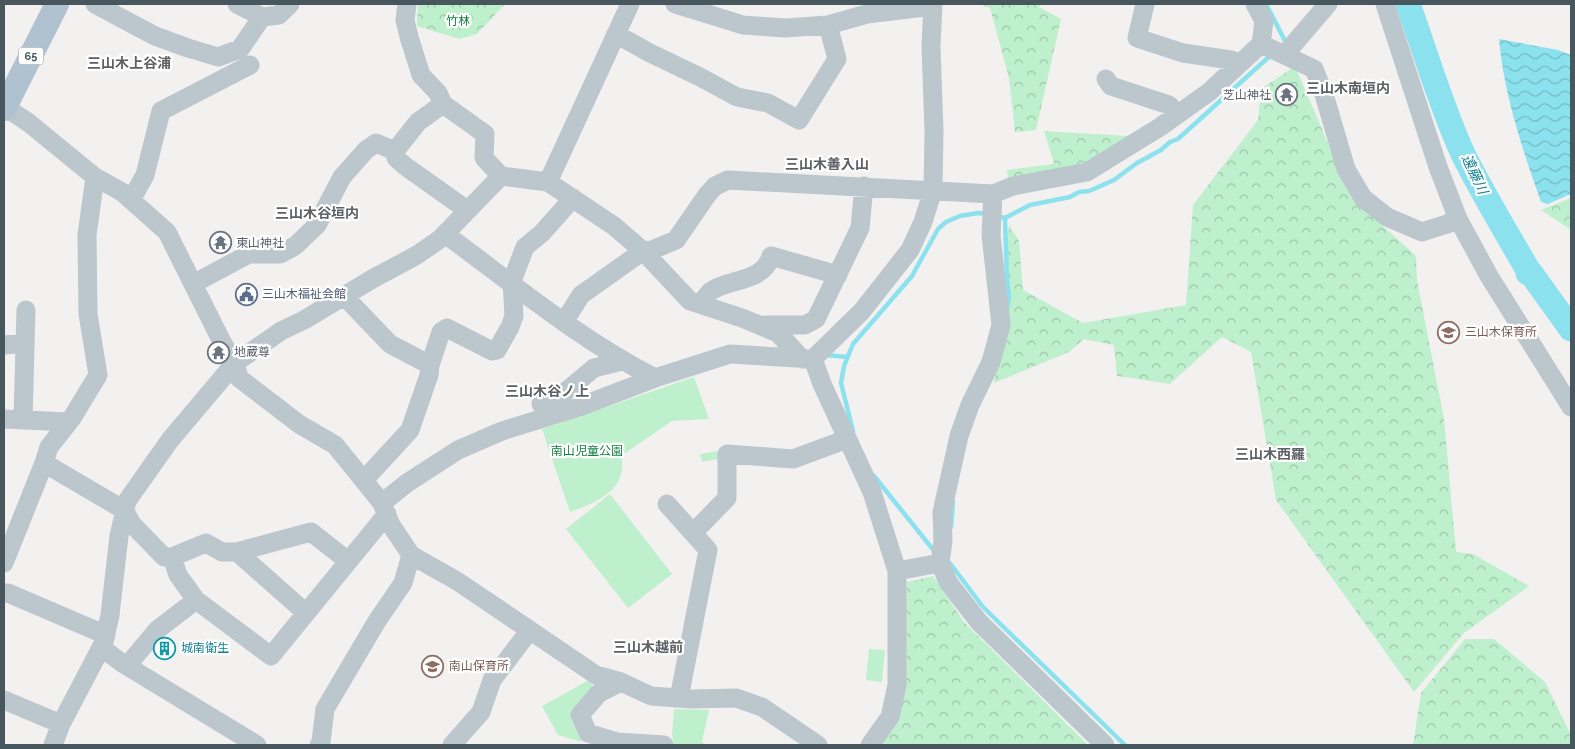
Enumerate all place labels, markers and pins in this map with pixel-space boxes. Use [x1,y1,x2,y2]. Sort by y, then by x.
temple icon: 芝山神社 [1275,83,1299,107]
place label: 芝山神社 [1223,88,1271,102]
temple icon: 東山神社 [208,231,232,255]
place label: 東山神社 [236,236,284,250]
public building icon: 三山木福祉会館 [234,282,258,306]
place label: 三山木福祉会館 [262,287,346,301]
school or university icon: 三山木保育所 [1437,320,1461,344]
place label: 三山木保育所 [1465,325,1537,339]
temple icon: 地蔵尊 [206,340,230,364]
place label: 地蔵尊 [234,345,270,359]
building icon: 城南衛生 [153,636,177,660]
place label: 城南衛生 [181,641,229,655]
school or university icon: 南山保育所 [421,654,445,678]
place label: 南山保育所 [449,659,509,673]

